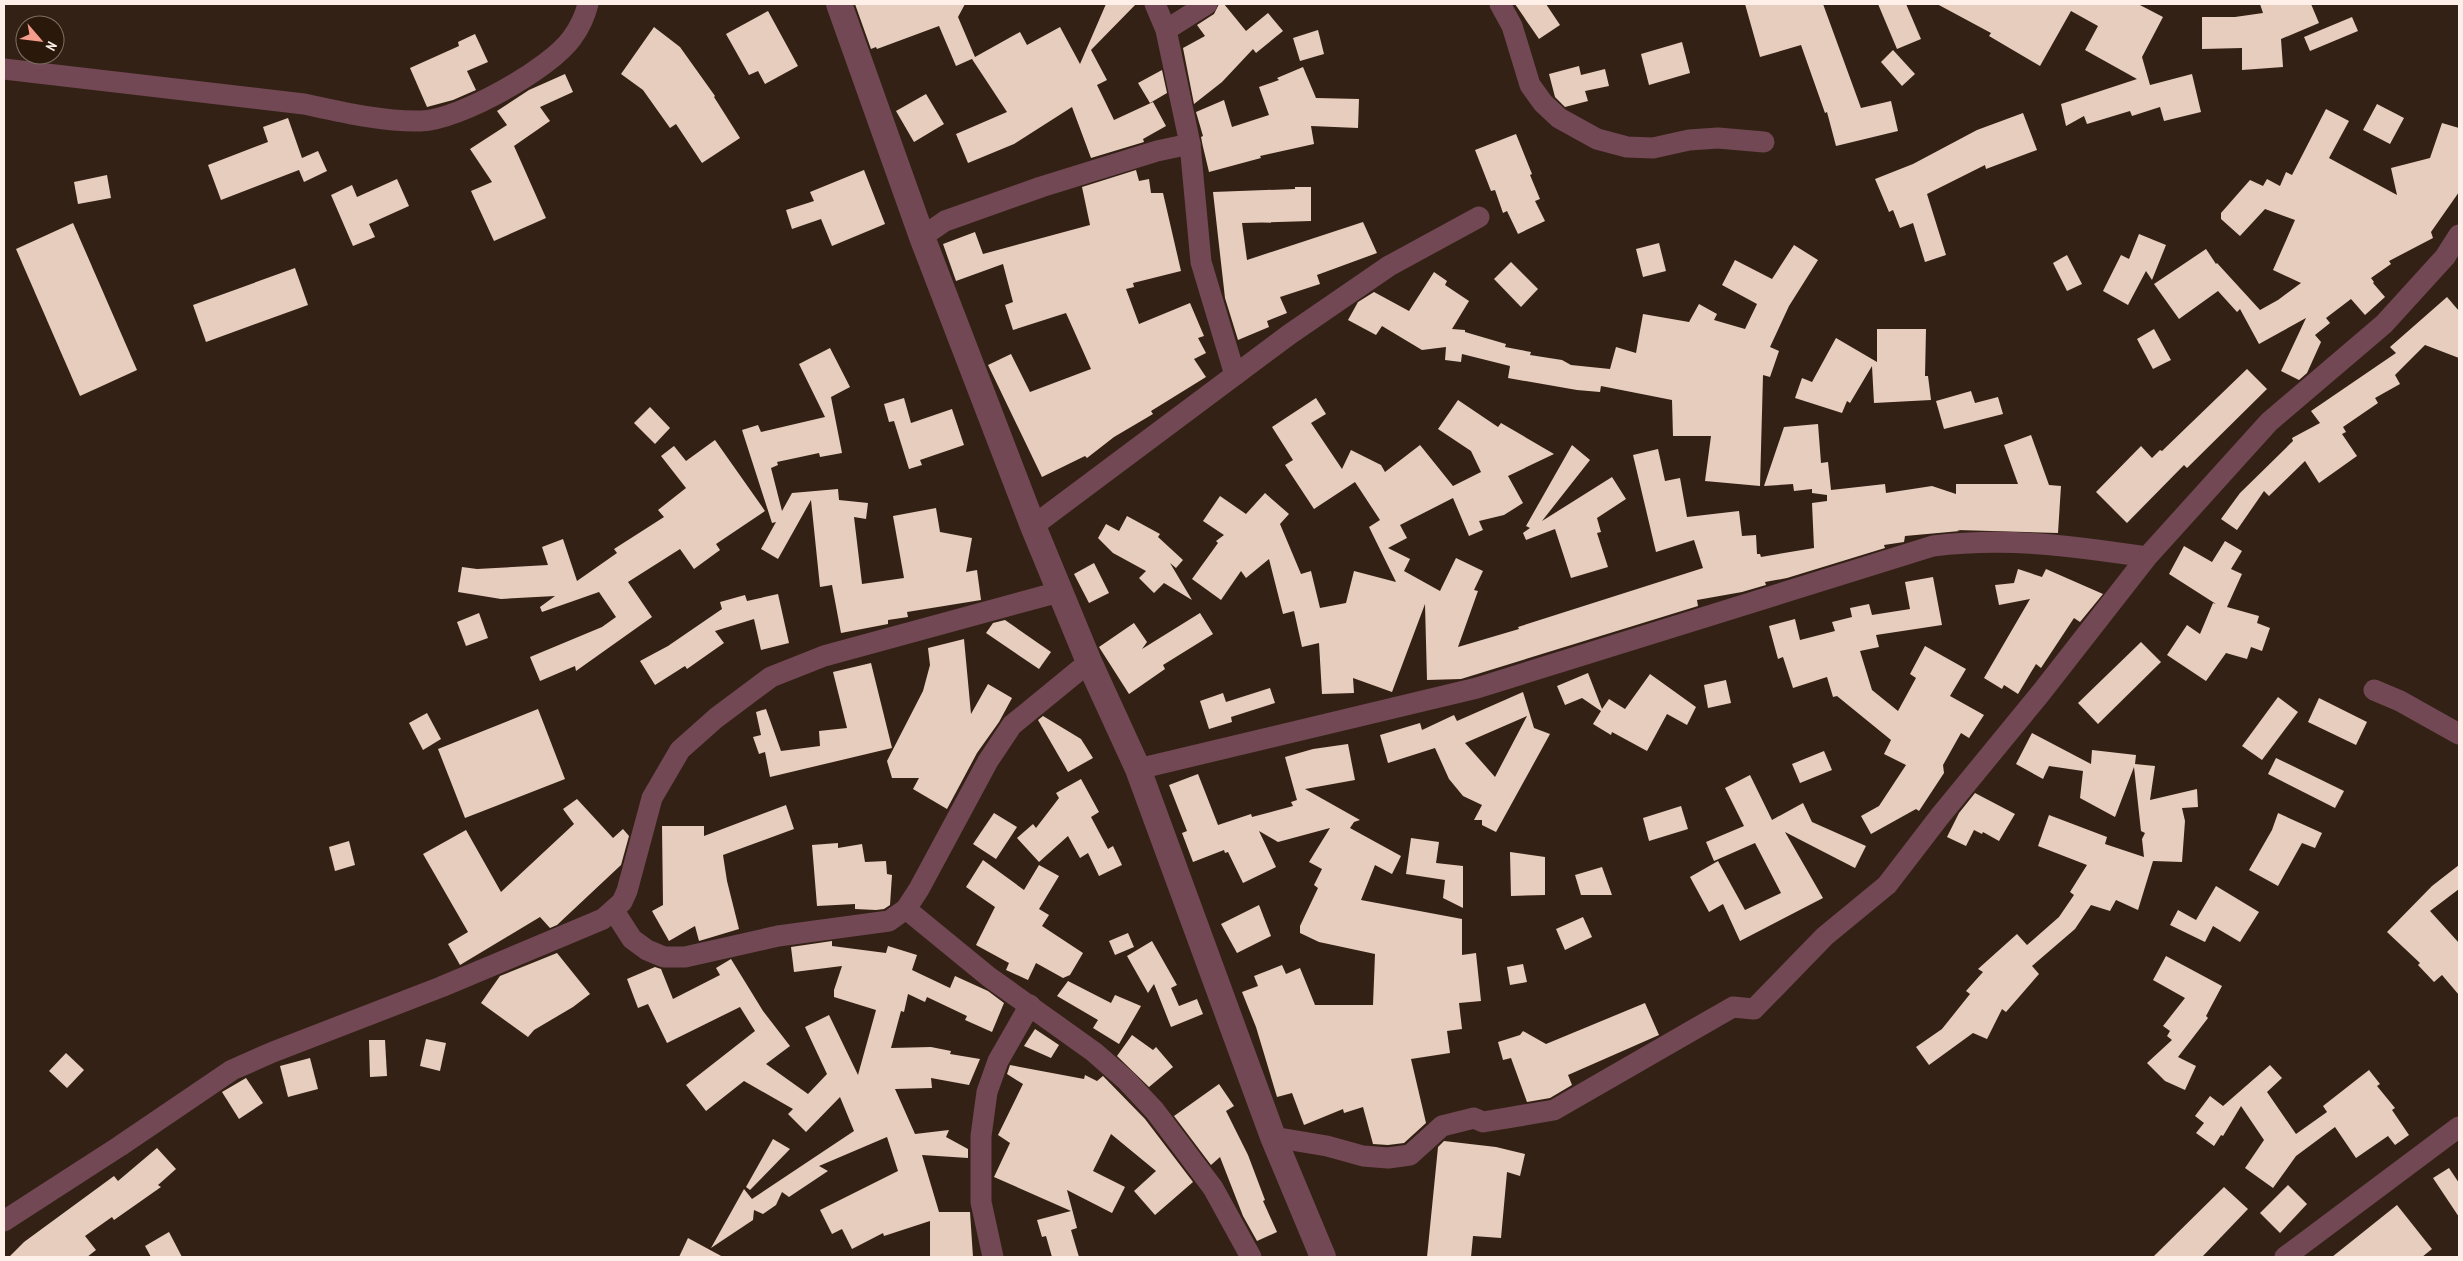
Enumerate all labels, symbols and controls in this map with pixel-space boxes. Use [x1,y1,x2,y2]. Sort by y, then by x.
north arrow [15,15,65,65]
text: N [42,39,61,54]

